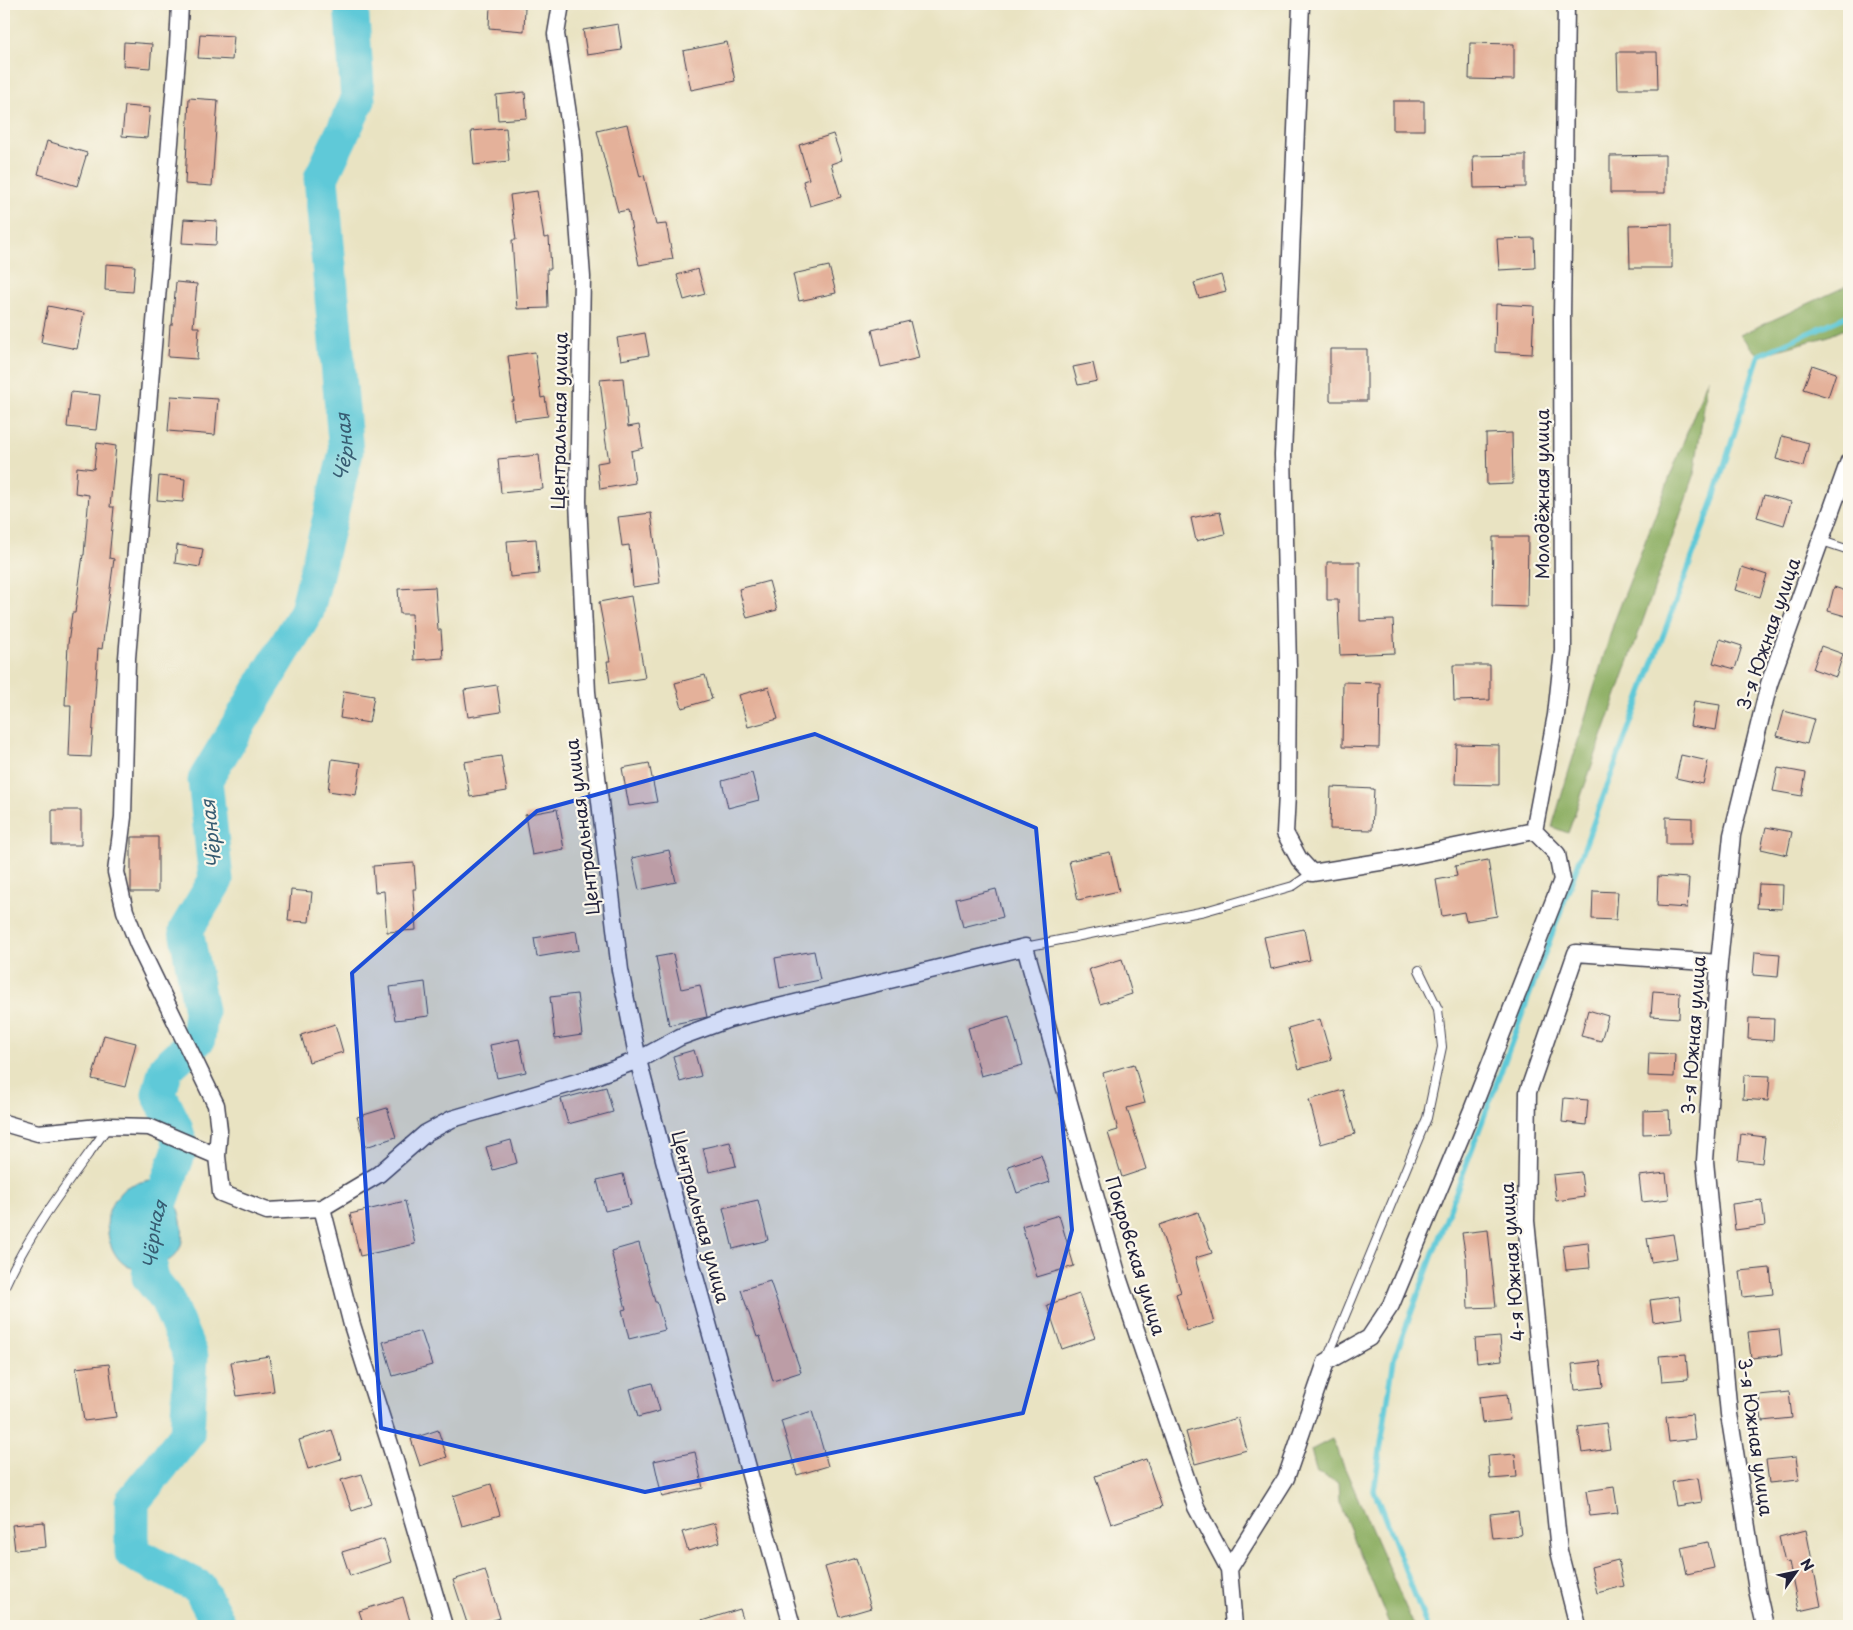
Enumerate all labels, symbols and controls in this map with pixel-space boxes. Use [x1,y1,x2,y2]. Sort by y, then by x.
street label: Центральная улица [543,331,574,510]
street label: Молодёжная улица [1528,408,1555,579]
water label: Чёрная [324,410,360,484]
street label: 3-я Южная улица [1729,553,1807,713]
street label: Центральная улица [557,737,606,917]
water label: Чёрная [192,797,228,870]
street label: 3-я Южная улица [1673,954,1712,1115]
street label: Центральная улица [665,1127,738,1306]
street label: Покровская улица [1099,1173,1174,1339]
street label: 4-я Южная улица [1492,1181,1531,1343]
water label: Чёрная [135,1195,174,1270]
street label: 3-я Южная улица [1732,1356,1781,1518]
north arrow [1770,1548,1820,1598]
text: N [1795,1554,1819,1575]

